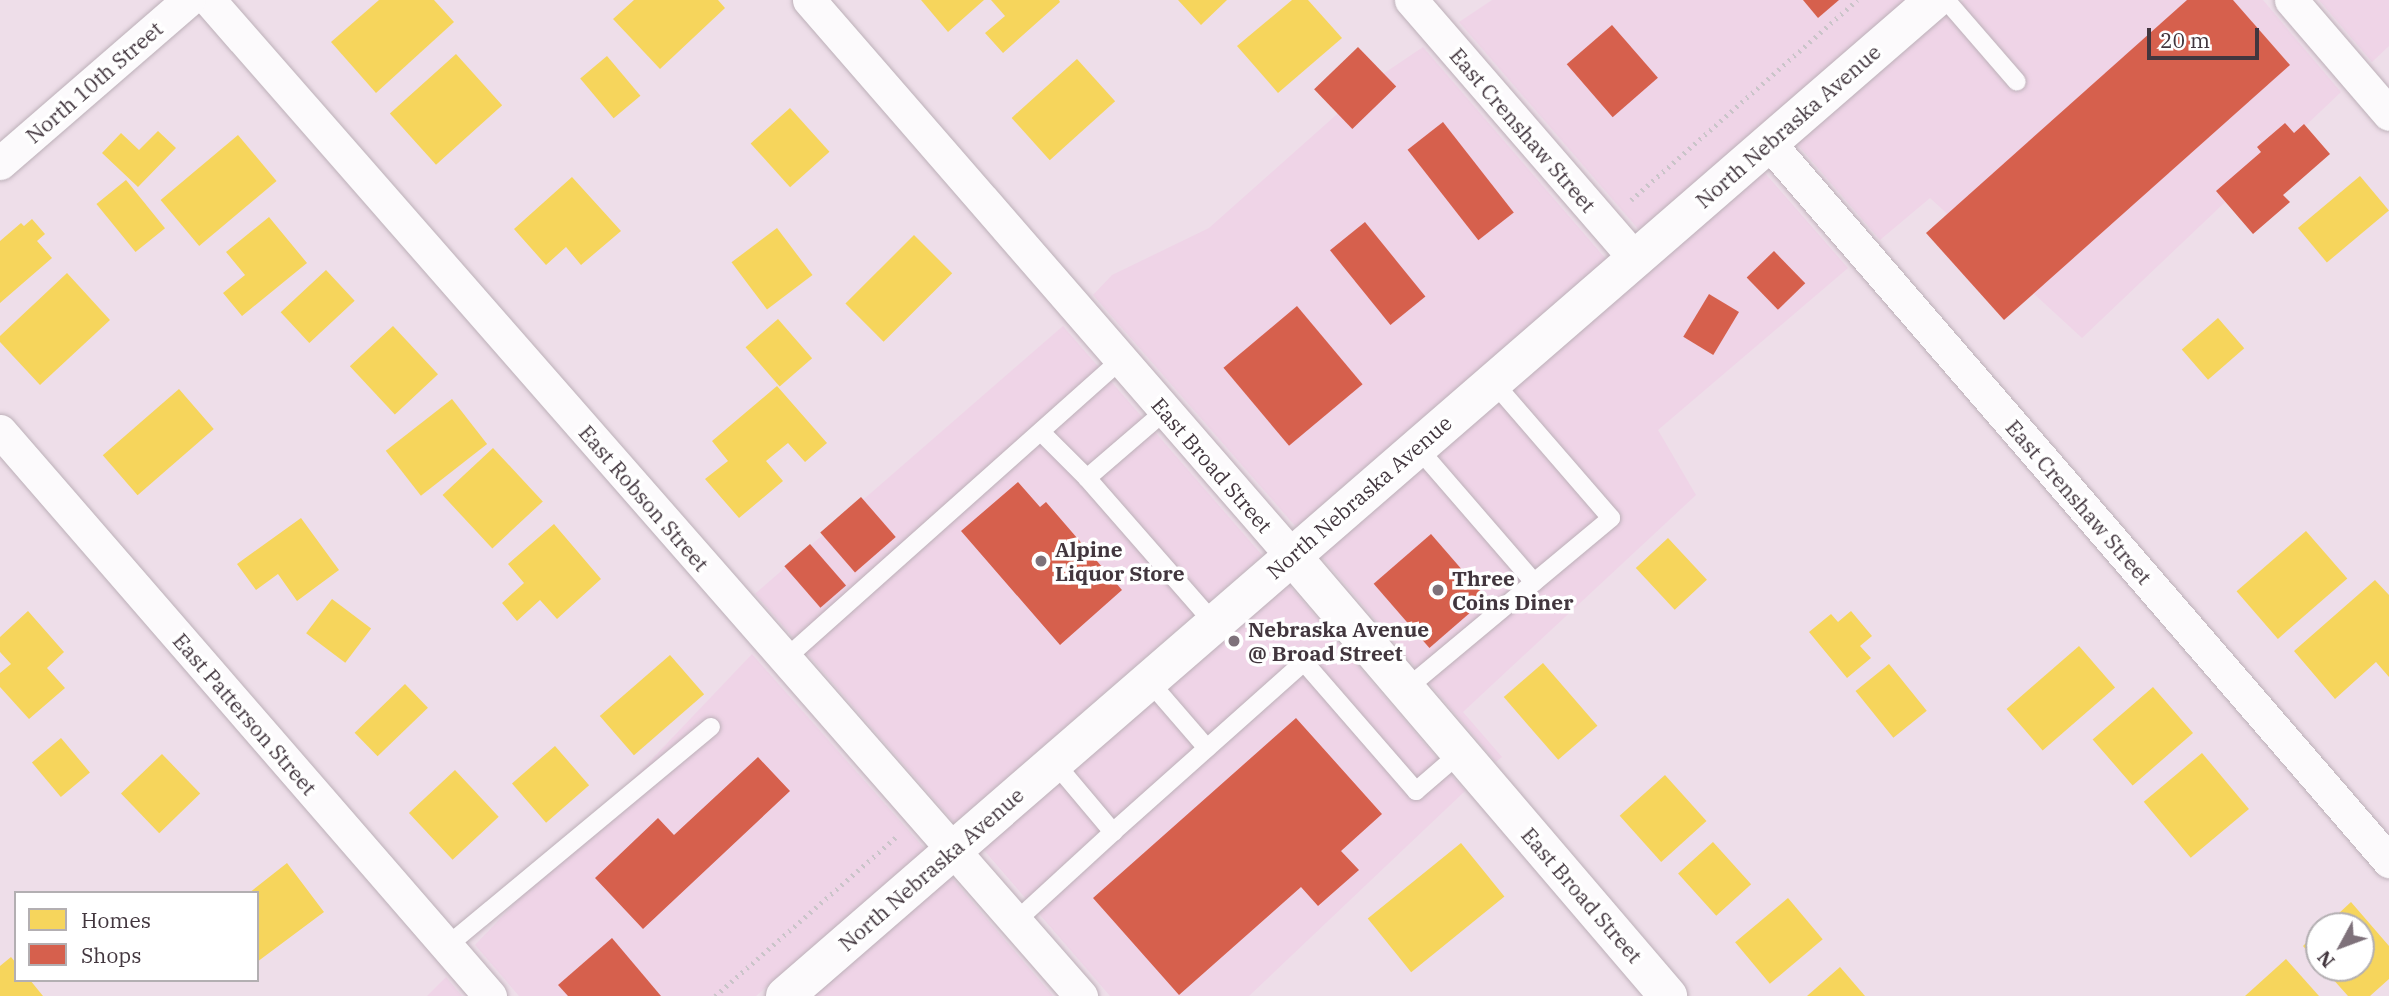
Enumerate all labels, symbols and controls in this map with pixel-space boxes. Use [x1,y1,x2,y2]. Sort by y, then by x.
scale bar [2151,14,2263,58]
street label: North 10th Street [21,16,167,148]
text: 20 m [2160,26,2210,54]
street label: North Nebraska Avenue [1691,39,1885,213]
street label: East Crenshaw Street [1445,43,1601,217]
street label: East Broad Street [1146,392,1278,538]
street label: North Nebraska Avenue [1262,410,1456,584]
street label: East Crenshaw Street [2001,415,2157,589]
street label: East Robson Street [574,420,714,576]
place label: Alpine Liquor Store [1055,536,1185,586]
marker: Alpine Liquor Store [1033,553,1049,569]
place label: Three Coins Diner [1452,565,1573,615]
marker: Three Coins Diner [1430,582,1446,598]
place label: Nebraska Avenue @ Broad Street [1248,616,1429,666]
street label: East Patterson Street [168,628,322,800]
marker: Nebraska Avenue @ Broad Street [1226,633,1242,649]
street label: North Nebraska Avenue [834,782,1028,956]
street label: East Broad Street [1516,822,1648,968]
legend [14,891,259,982]
text: Homes [81,906,151,934]
north arrow [2305,912,2375,982]
text: Shops [81,941,141,969]
text: N [2312,946,2340,973]

